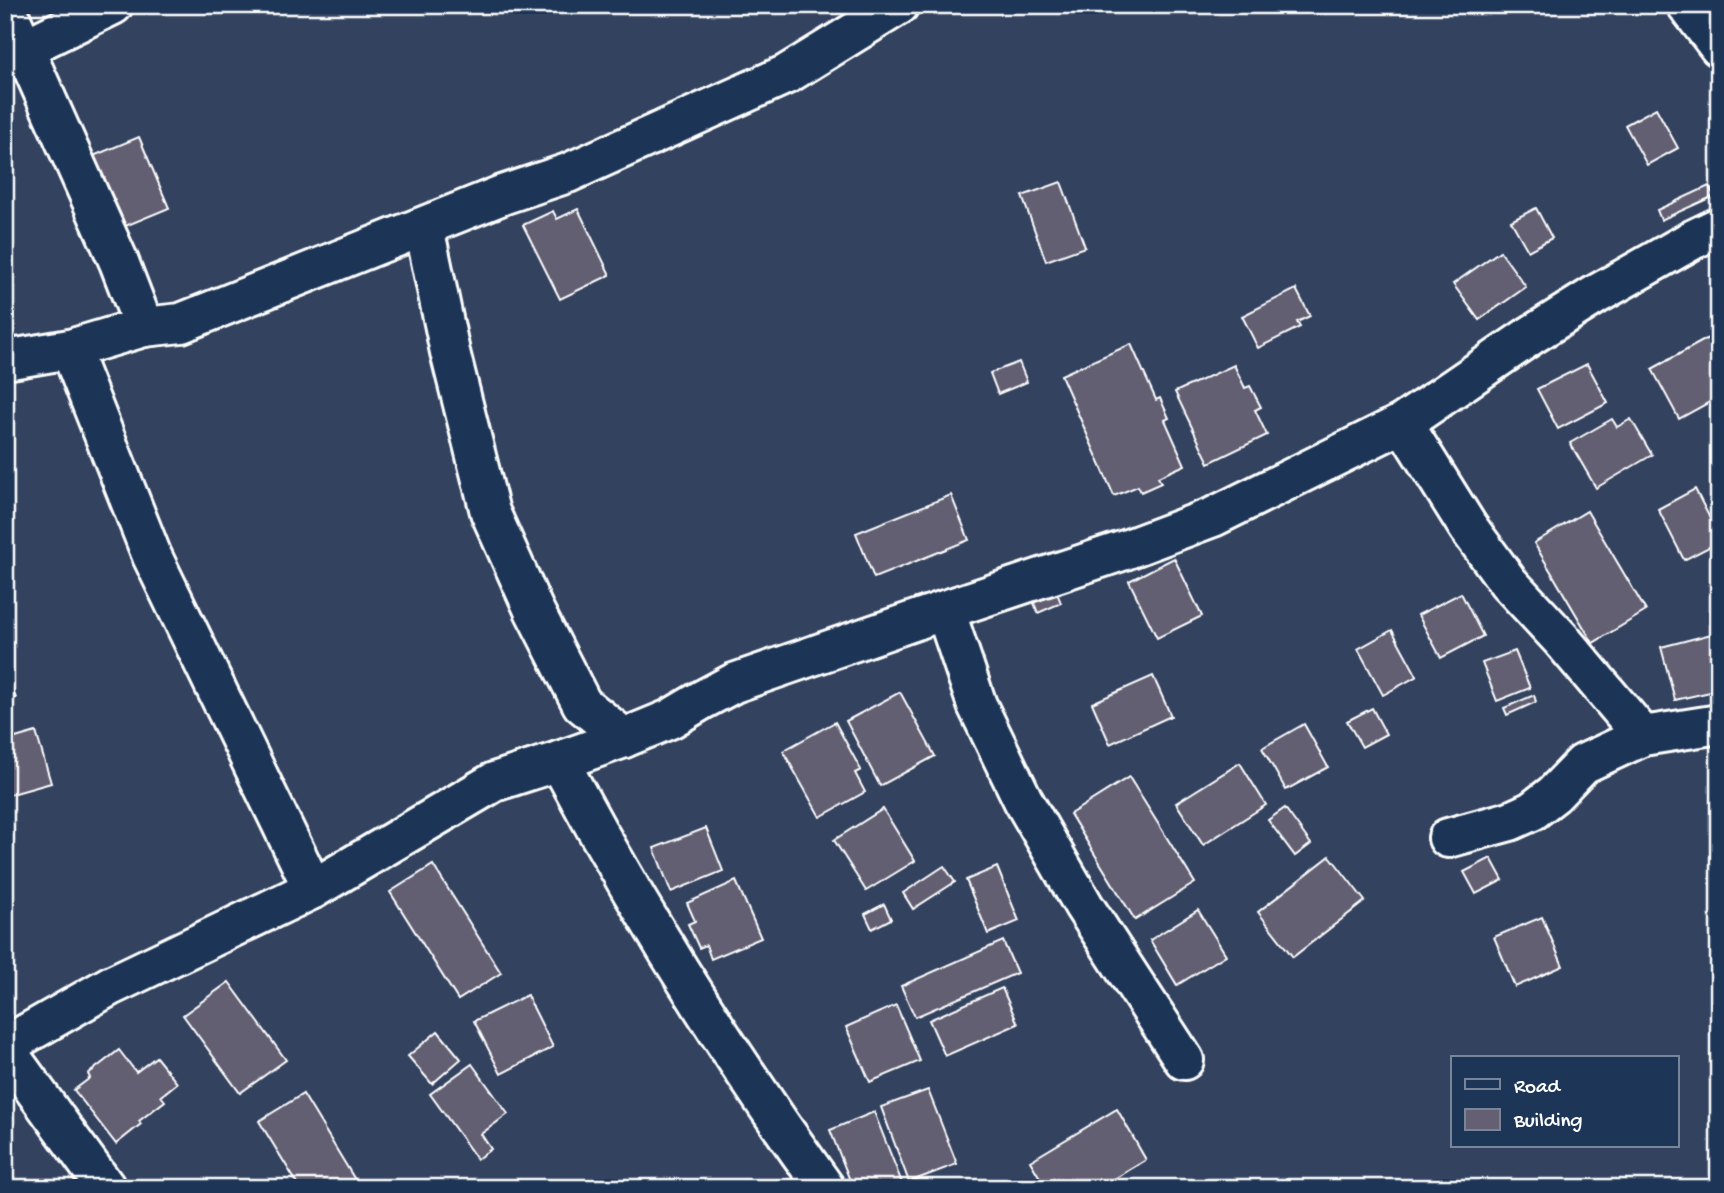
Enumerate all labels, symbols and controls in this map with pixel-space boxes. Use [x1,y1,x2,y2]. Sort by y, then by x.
legend [1451,1056,1678,1148]
text: Road [1514,1076,1562,1101]
text: Building [1513,1110,1583,1135]

